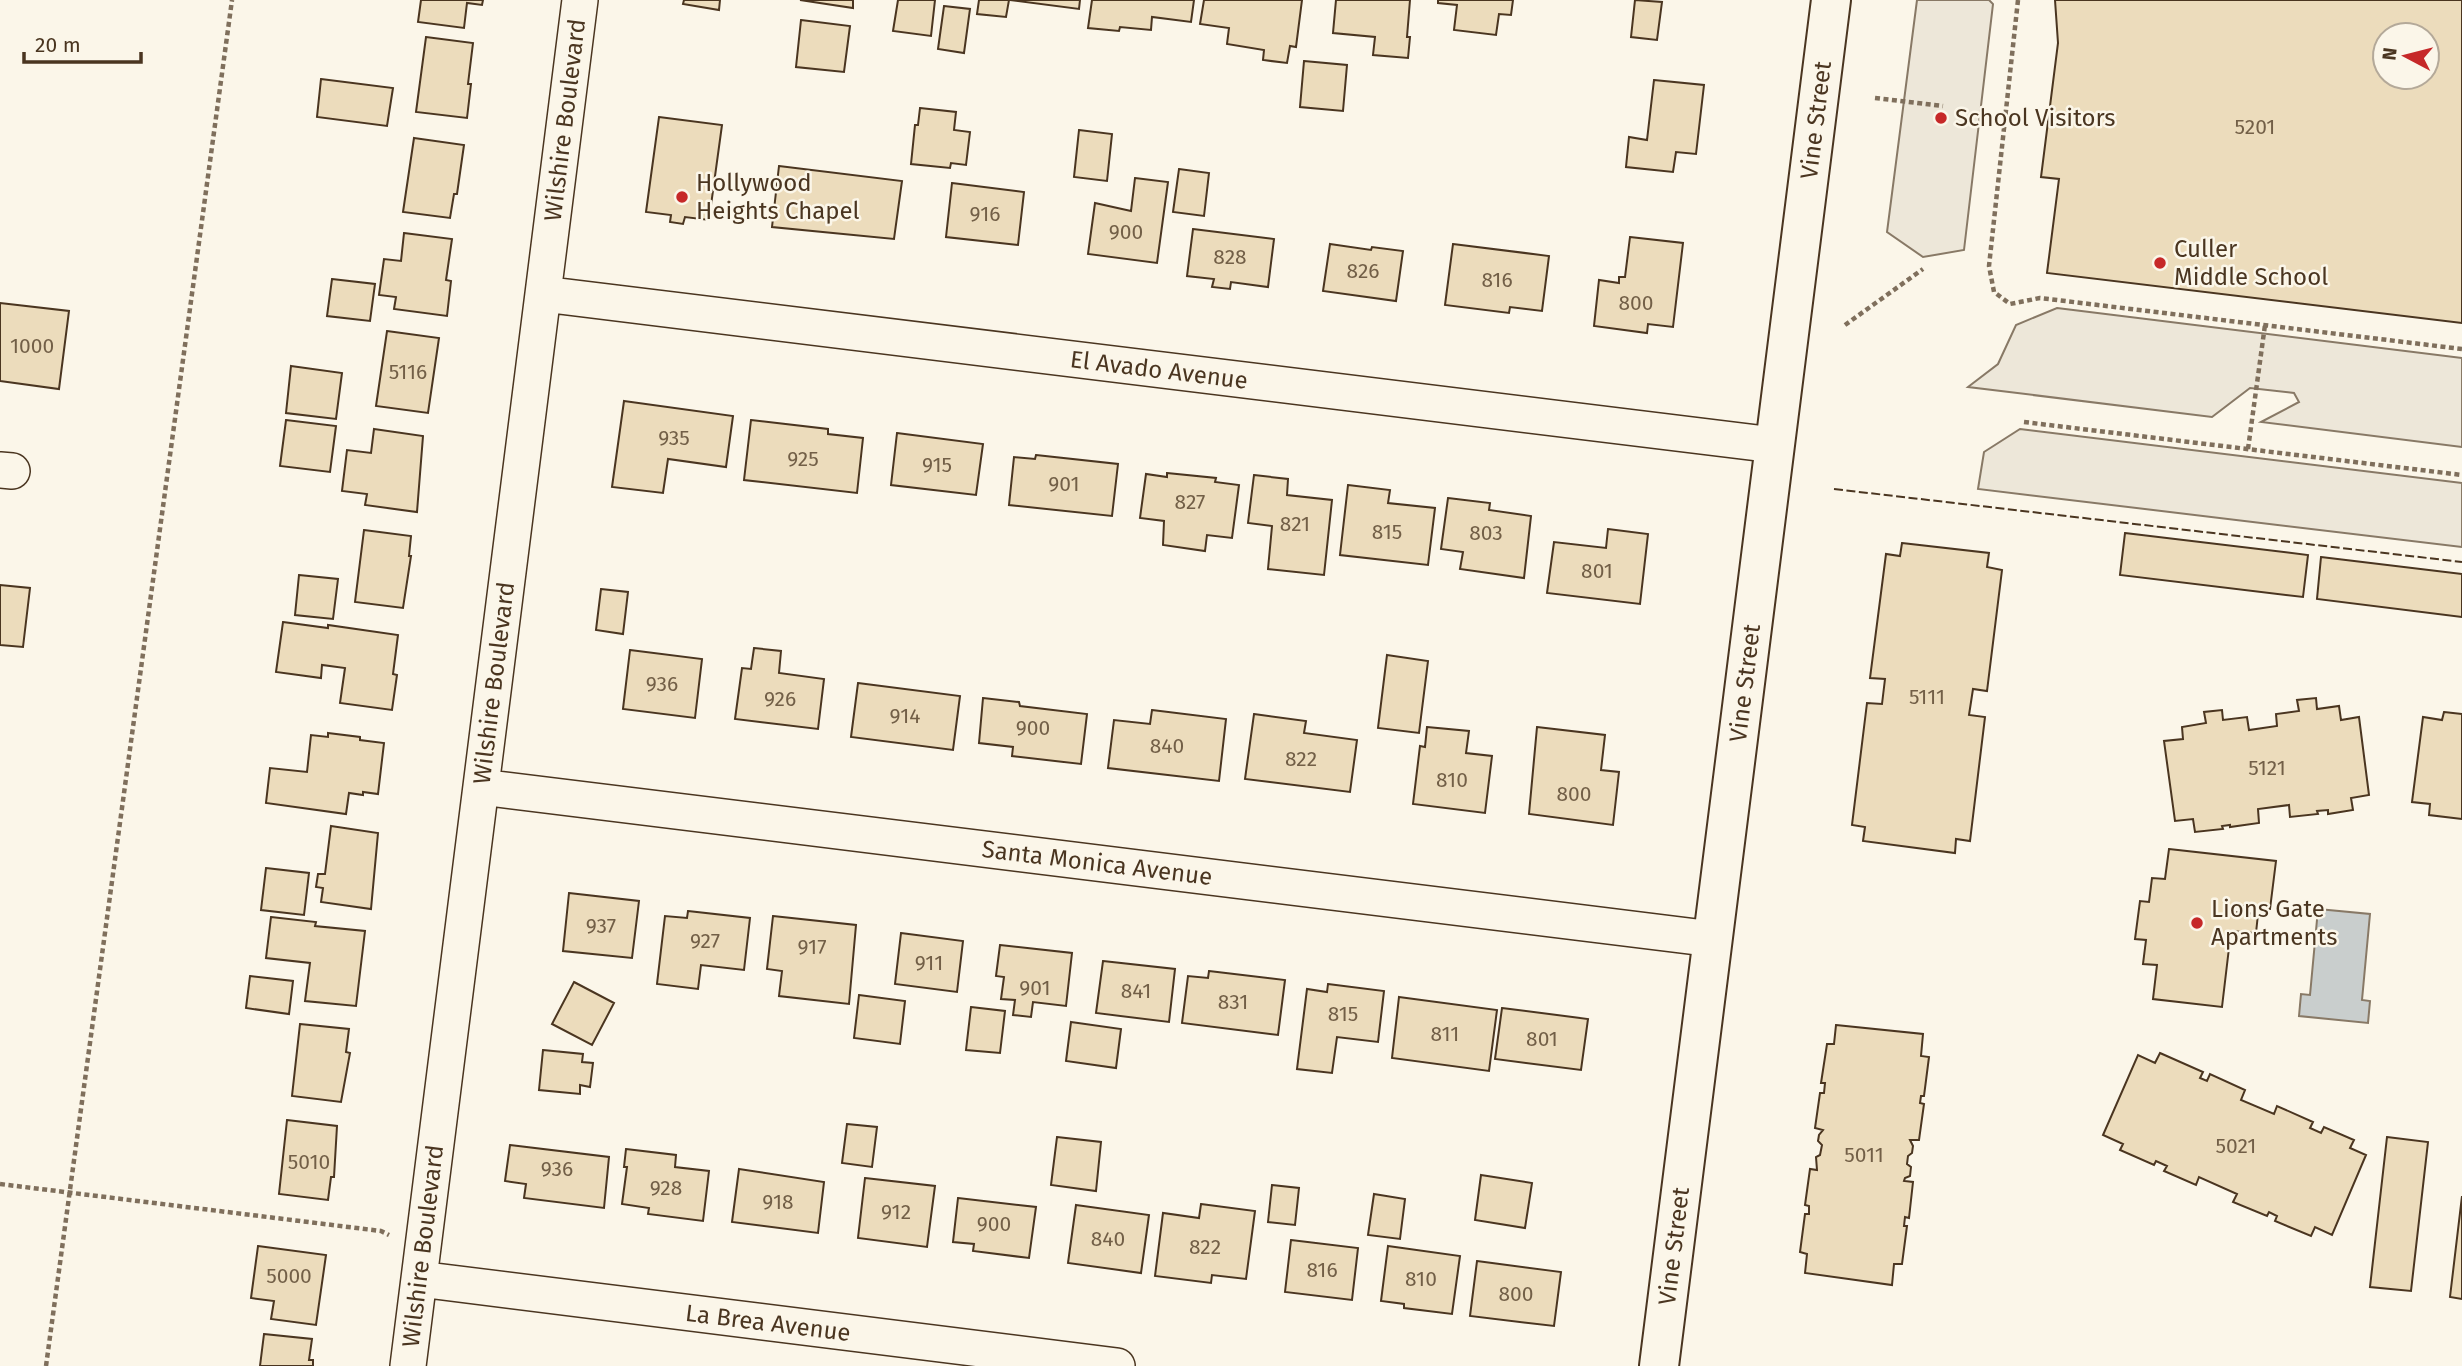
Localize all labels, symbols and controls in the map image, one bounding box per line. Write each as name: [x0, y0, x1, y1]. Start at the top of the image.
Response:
street label: Wilshire Boulevard: [539, 17, 591, 223]
scale bar: [24, 21, 142, 65]
north arrow: [2371, 21, 2441, 91]
text: 20 m: [35, 32, 81, 58]
text: N: [2377, 46, 2402, 62]
street label: Vine Street: [1795, 59, 1837, 181]
place label: School Visitors: [1955, 104, 2116, 132]
marker: School Visitors: [1933, 110, 1949, 126]
house number: 5201: [2235, 114, 2275, 140]
place label: Hollywood Heights Chapel: [696, 169, 860, 225]
marker: Hollywood Heights Chapel: [674, 189, 690, 205]
house number: 916: [970, 201, 1000, 227]
house number: 900: [1109, 219, 1143, 245]
place label: Culler Middle School: [2174, 235, 2328, 291]
house number: 828: [1213, 244, 1247, 270]
marker: Culler Middle School: [2152, 255, 2168, 271]
house number: 826: [1347, 258, 1379, 284]
house number: 816: [1481, 267, 1513, 293]
house number: 800: [1618, 290, 1654, 316]
house number: 1000: [10, 333, 54, 359]
street label: El Avado Avenue: [1069, 345, 1249, 395]
house number: 5116: [389, 359, 427, 385]
house number: 935: [658, 425, 690, 451]
house number: 925: [787, 446, 819, 472]
house number: 915: [922, 452, 952, 478]
house number: 901: [1048, 471, 1080, 497]
house number: 827: [1175, 489, 1205, 515]
house number: 821: [1280, 511, 1310, 537]
house number: 815: [1372, 519, 1402, 545]
house number: 803: [1469, 520, 1503, 546]
house number: 801: [1581, 558, 1613, 584]
street label: Wilshire Boulevard: [468, 580, 520, 786]
street label: Vine Street: [1724, 622, 1766, 744]
house number: 936: [646, 671, 678, 697]
house number: 5111: [1909, 684, 1945, 710]
house number: 926: [764, 686, 796, 712]
house number: 914: [890, 703, 920, 729]
house number: 900: [1016, 715, 1050, 741]
house number: 840: [1150, 733, 1184, 759]
house number: 822: [1285, 746, 1317, 772]
house number: 5121: [2248, 755, 2286, 781]
house number: 810: [1436, 767, 1468, 793]
house number: 800: [1556, 781, 1592, 807]
street label: Santa Monica Avenue: [980, 835, 1214, 891]
place label: Lions Gate Apartments: [2211, 895, 2337, 951]
house number: 937: [586, 913, 616, 939]
marker: Lions Gate Apartments: [2189, 915, 2205, 931]
house number: 927: [690, 928, 720, 954]
house number: 917: [797, 934, 827, 960]
house number: 911: [915, 950, 943, 976]
house number: 901: [1019, 975, 1051, 1001]
house number: 841: [1121, 978, 1151, 1004]
house number: 831: [1218, 989, 1248, 1015]
house number: 815: [1328, 1001, 1358, 1027]
house number: 811: [1431, 1021, 1459, 1047]
house number: 801: [1526, 1026, 1558, 1052]
house number: 5021: [2216, 1133, 2256, 1159]
house number: 5011: [1844, 1142, 1884, 1168]
street label: Wilshire Boulevard: [397, 1143, 449, 1349]
house number: 5010: [288, 1149, 330, 1175]
house number: 936: [541, 1156, 573, 1182]
house number: 928: [650, 1175, 682, 1201]
street label: Vine Street: [1653, 1185, 1695, 1307]
house number: 918: [762, 1189, 794, 1215]
house number: 912: [881, 1199, 911, 1225]
house number: 900: [977, 1211, 1011, 1237]
house number: 840: [1091, 1226, 1125, 1252]
house number: 822: [1189, 1234, 1221, 1260]
house number: 816: [1306, 1257, 1338, 1283]
house number: 5000: [266, 1263, 312, 1289]
house number: 810: [1405, 1266, 1437, 1292]
house number: 800: [1498, 1281, 1534, 1307]
street label: La Brea Avenue: [684, 1299, 852, 1347]

